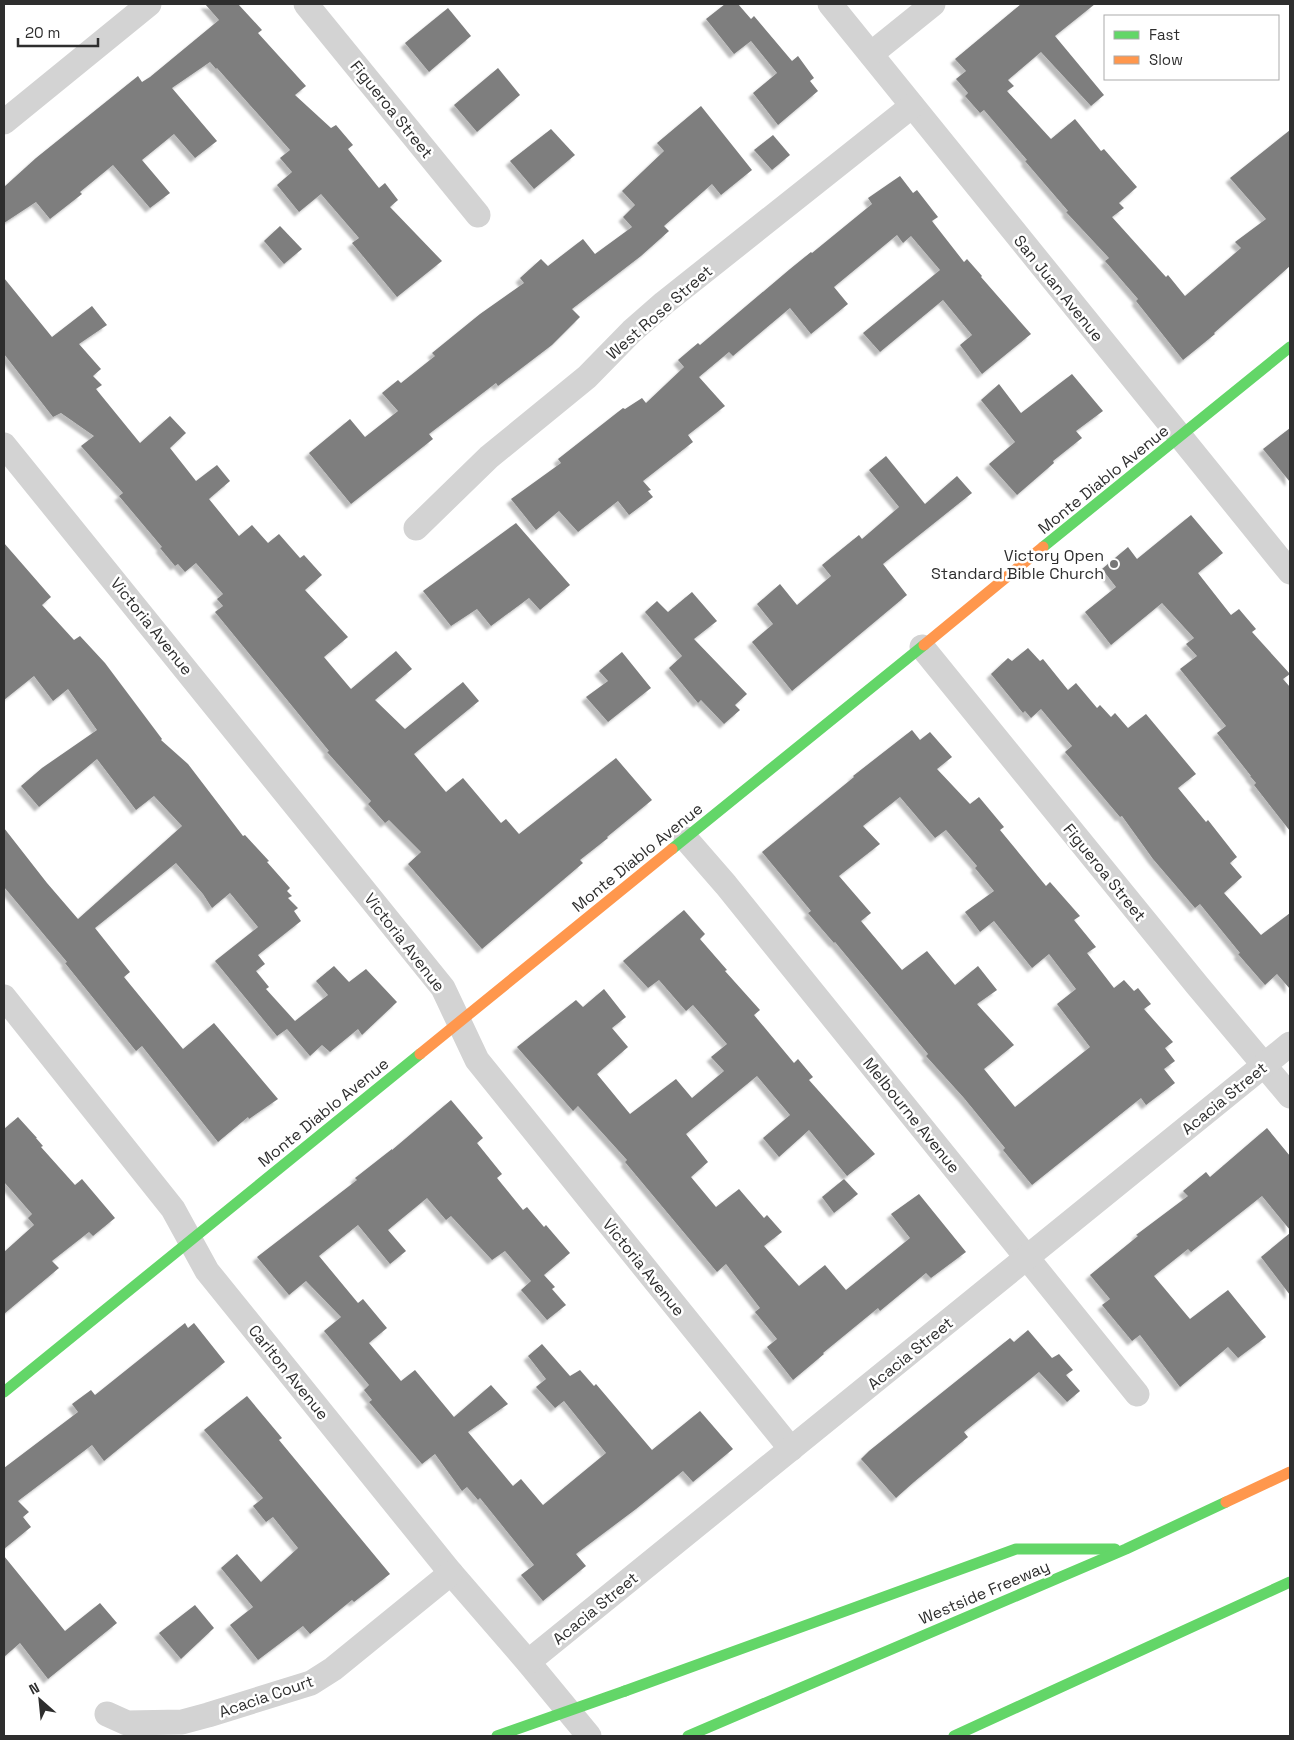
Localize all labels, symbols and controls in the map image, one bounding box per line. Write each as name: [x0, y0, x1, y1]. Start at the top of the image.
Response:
scale bar: [18, 15, 98, 47]
legend: [1104, 15, 1279, 80]
text: 20 m: [25, 23, 60, 42]
text: Fast: [1149, 25, 1180, 44]
text: Slow: [1149, 50, 1183, 69]
street label: Figueroa Street: [346, 56, 438, 163]
street label: San Juan Avenue: [1009, 231, 1108, 346]
street label: West Rose Street: [602, 261, 717, 364]
street label: Monte Diablo Avenue: [1034, 420, 1173, 539]
place label: Victory Open Standard Bible Church: [931, 545, 1104, 584]
marker: Victory Open Standard Bible Church: [1108, 558, 1120, 570]
street label: Victoria Avenue: [106, 573, 197, 679]
street label: Monte Diablo Avenue: [568, 798, 707, 917]
street label: Figueroa Street: [1059, 819, 1151, 926]
street label: Victoria Avenue: [360, 889, 450, 996]
street label: Monte Diablo Avenue: [254, 1053, 393, 1172]
street label: Melbourne Avenue: [858, 1053, 965, 1177]
street label: Acacia Street: [1177, 1057, 1271, 1139]
street label: Victoria Avenue: [598, 1214, 689, 1320]
street label: Acacia Street: [863, 1312, 957, 1394]
street label: Carlton Avenue: [244, 1320, 333, 1424]
street label: Westside Freeway: [916, 1555, 1053, 1629]
street label: Acacia Street: [548, 1567, 642, 1649]
street label: Acacia Court: [216, 1670, 316, 1722]
north arrow: [15, 1675, 65, 1725]
text: N: [26, 1678, 42, 1699]

